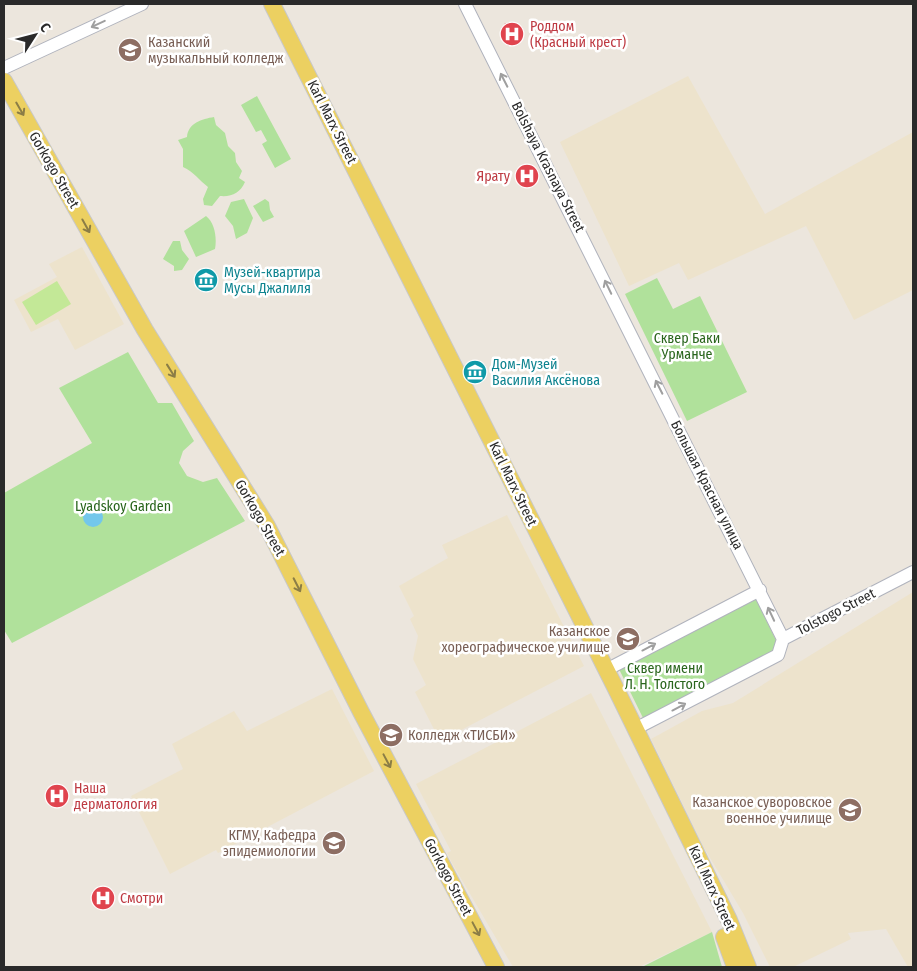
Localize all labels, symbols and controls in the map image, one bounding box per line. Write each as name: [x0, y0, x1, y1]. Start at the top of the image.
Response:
north arrow: [10, 10, 60, 60]
place label: Роддом (Красный крест): [530, 18, 626, 51]
text: С: [36, 20, 55, 36]
one-way arrow: [91, 20, 106, 30]
hospital icon: Роддом (Красный крест): [499, 21, 525, 47]
place label: Казанский музыкальный колледж: [148, 34, 283, 67]
school or university icon: Казанский музыкальный колледж: [117, 37, 143, 63]
one-way arrow: [499, 73, 508, 88]
street label: Karl Marx Street: [304, 77, 361, 167]
street label: Bolshaya Krasnaya Street: [508, 99, 588, 235]
one-way arrow: [16, 101, 25, 116]
street label: Gorkogo Street: [25, 129, 83, 212]
hospital icon: Ярату: [514, 163, 540, 189]
place label: Ярату: [476, 168, 511, 185]
one-way arrow: [81, 218, 91, 233]
place label: Музей-квартира Мусы Джалиля: [224, 264, 321, 297]
museum icon: Музей-квартира Мусы Джалиля: [193, 267, 219, 293]
one-way arrow: [603, 280, 613, 295]
park label: Сквер Баки Урманче: [654, 330, 720, 363]
place label: Дом-Музей Василия Аксёнова: [491, 356, 600, 389]
museum icon: Дом-Музей Василия Аксёнова: [462, 359, 488, 385]
one-way arrow: [166, 364, 176, 378]
one-way arrow: [653, 380, 663, 395]
street label: Большая Красная улица: [667, 418, 747, 553]
street label: Karl Marx Street: [485, 439, 541, 529]
street label: Gorkogo Street: [231, 477, 289, 560]
park label: Lyadskoy Garden: [75, 498, 171, 515]
one-way arrow: [293, 577, 302, 592]
street label: Tolstogo Street: [794, 585, 879, 639]
one-way arrow: [766, 607, 776, 622]
place label: Казанское хореографическое училище: [441, 623, 610, 656]
school or university icon: Казанское хореографическое училище: [615, 626, 641, 652]
one-way arrow: [642, 642, 657, 652]
park label: Сквер имени Л. Н. Толстого: [625, 660, 705, 693]
one-way arrow: [671, 702, 686, 712]
school or university icon: Колледж «ТИСБИ»: [378, 722, 404, 748]
place label: Колледж «ТИСБИ»: [408, 727, 516, 744]
one-way arrow: [382, 754, 392, 769]
place label: Наша дерматология: [74, 780, 157, 813]
hospital icon: Наша дерматология: [44, 783, 70, 809]
place label: Казанское суворовское военное училище: [692, 794, 832, 827]
school or university icon: Казанское суворовское военное училище: [837, 797, 863, 823]
place label: КГМУ, Кафедра эпидемиологии: [223, 827, 316, 860]
school or university icon: КГМУ, Кафедра эпидемиологии: [321, 830, 347, 856]
street label: Gorkogo Street: [420, 835, 476, 919]
street label: Karl Marx Street: [685, 843, 739, 933]
hospital icon: Смотри: [90, 885, 116, 911]
place label: Смотри: [120, 890, 163, 907]
one-way arrow: [472, 921, 481, 936]

